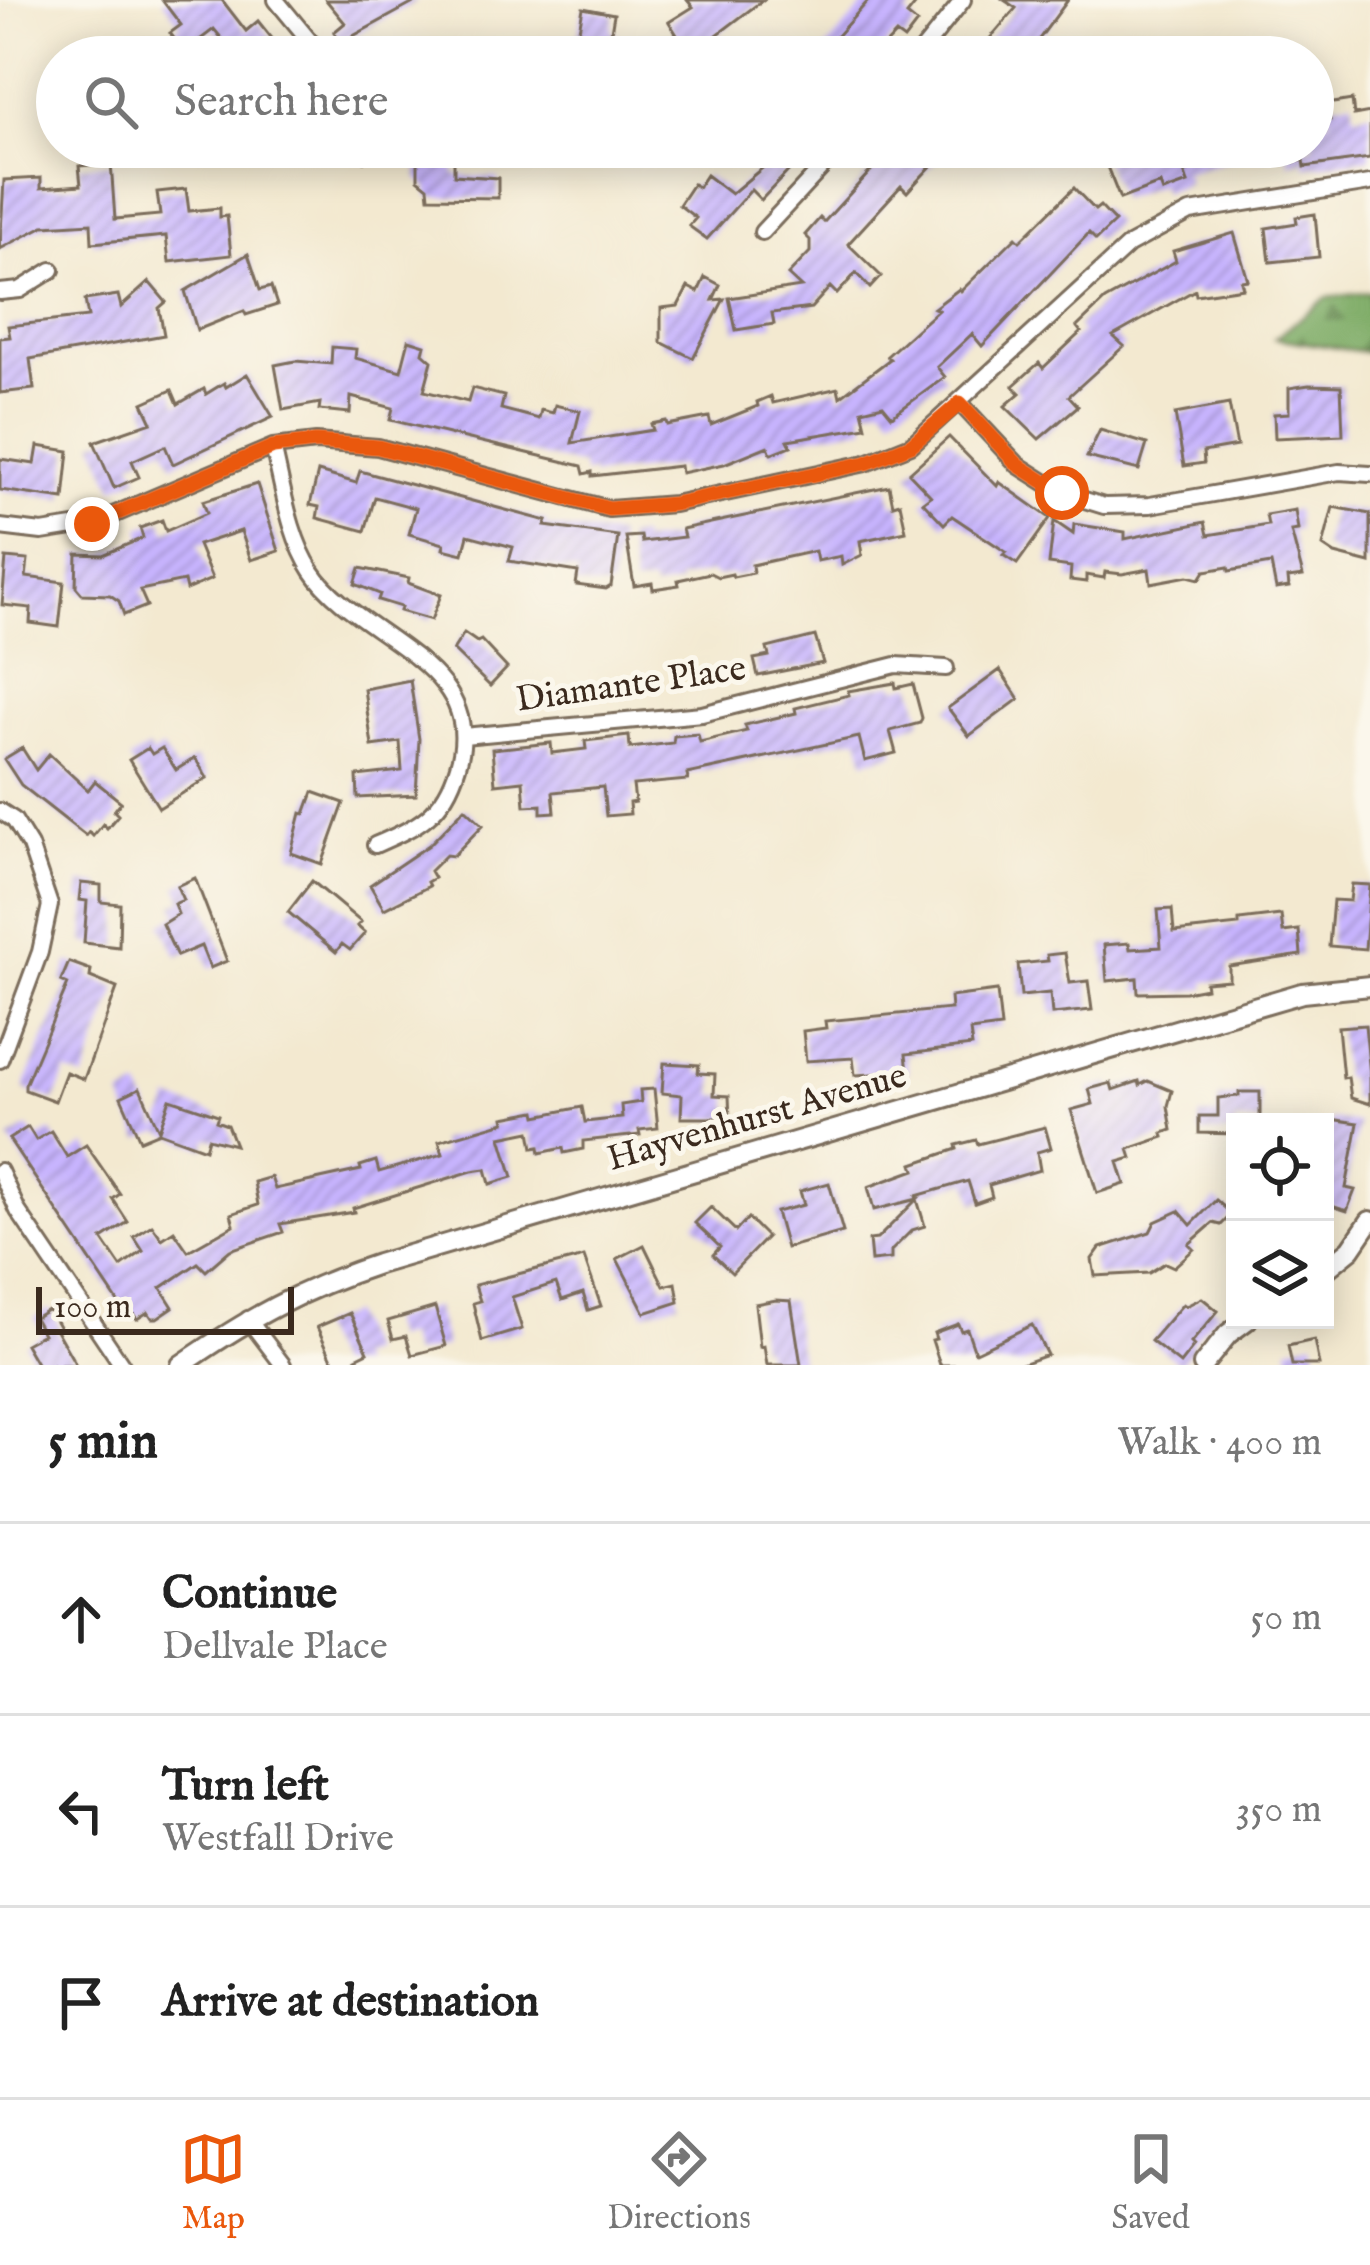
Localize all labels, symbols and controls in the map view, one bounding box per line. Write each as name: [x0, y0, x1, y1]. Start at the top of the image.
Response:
search box: [36, 36, 1334, 168]
icon: search: [78, 69, 144, 135]
text: Search here: [174, 74, 388, 131]
route start: [1035, 466, 1089, 520]
route end: [65, 497, 119, 551]
street label: Diamante Place: [513, 646, 749, 724]
street label: Hayvenhurst Avenue: [602, 1053, 912, 1183]
map controls: [1226, 1113, 1334, 1329]
button: locate: [1226, 1113, 1334, 1221]
button: layers: [1226, 1221, 1334, 1329]
scale bar: [36, 1281, 294, 1334]
text: 100 m: [54, 1287, 131, 1329]
text: 5 min: [48, 1411, 158, 1476]
text: Walk · 400 m: [1117, 1419, 1322, 1468]
text: Continue: [162, 1566, 337, 1623]
icon: ahead: [48, 1586, 114, 1652]
text: 50 m: [1250, 1594, 1322, 1643]
text: Dellvale Place: [162, 1623, 388, 1672]
text: Turn left: [162, 1758, 329, 1815]
icon: left: [48, 1778, 114, 1844]
text: 350 m: [1236, 1786, 1322, 1835]
text: Westfall Drive: [162, 1815, 394, 1864]
icon: arrive: [48, 1970, 114, 2036]
text: Arrive at destination: [162, 1974, 539, 2031]
tab: Map: [180, 2126, 246, 2240]
tab: Directions: [607, 2126, 751, 2240]
tab: Saved: [1112, 2126, 1190, 2240]

